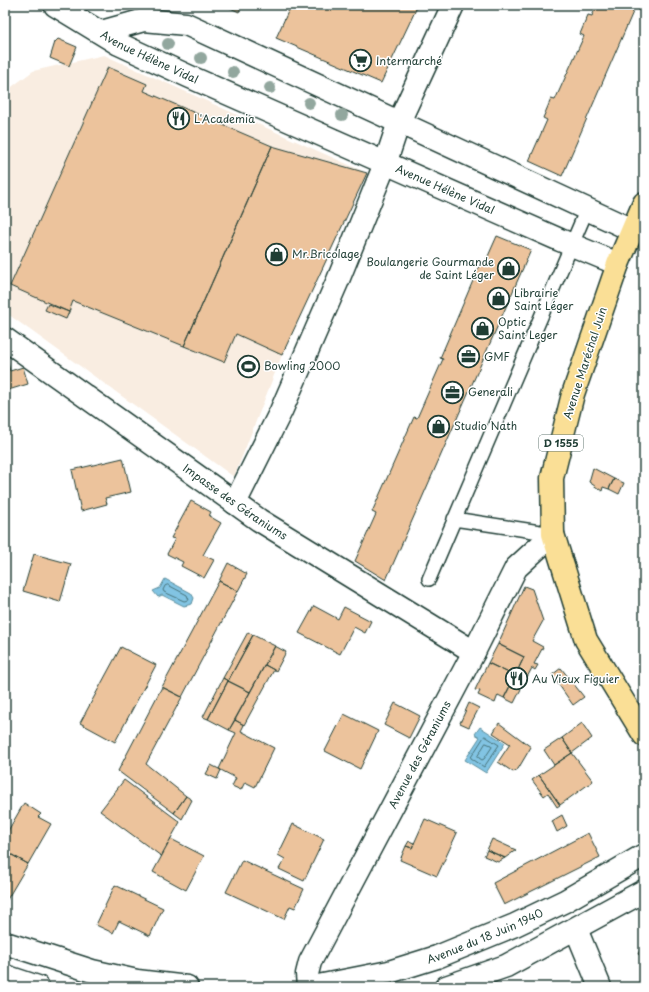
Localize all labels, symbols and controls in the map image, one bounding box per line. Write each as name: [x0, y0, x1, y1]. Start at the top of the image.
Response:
street label: Avenue Hélène Vidal: [97, 26, 201, 88]
supermarket icon: Intermarché: [347, 48, 373, 74]
place label: Intermarché: [376, 52, 442, 69]
restaurant icon: L'Academia: [165, 106, 191, 132]
place label: L'Academia: [194, 110, 255, 127]
street label: Avenue Hélène Vidal: [393, 160, 498, 218]
shop icon: Mr.Bricolage: [264, 241, 290, 267]
place label: Mr.Bricolage: [292, 245, 360, 262]
place label: Boulangerie Gourmande de Saint Léger: [366, 253, 495, 283]
shop icon: Boulangerie Gourmande de Saint Léger: [496, 255, 522, 281]
place label: Librairie Saint Léger: [514, 284, 574, 314]
shop icon: Librairie Saint Léger: [485, 286, 511, 312]
street label: Avenue Maréchal Juin: [558, 304, 611, 421]
place label: Optic Saint Leger: [498, 313, 558, 343]
shop icon: Optic Saint Leger: [470, 315, 496, 341]
office icon: GMF: [456, 344, 482, 370]
place label: GMF: [484, 348, 510, 365]
sports icon: Bowling 2000: [235, 353, 261, 379]
place label: Bowling 2000: [264, 357, 340, 374]
office icon: Generali: [440, 379, 466, 405]
place label: Generali: [468, 383, 513, 400]
shop icon: Studio Nath: [426, 413, 452, 439]
place label: Studio Nath: [454, 417, 517, 434]
road number: D 1555: [539, 435, 583, 451]
street label: Impasse des Géraniums: [180, 459, 291, 544]
restaurant icon: Au Vieux Figuier: [503, 666, 529, 692]
place label: Au Vieux Figuier: [532, 670, 620, 687]
street label: Avenue des Géraniums: [384, 697, 455, 811]
street label: Avenue du 18 Juin 1940: [425, 904, 546, 968]

